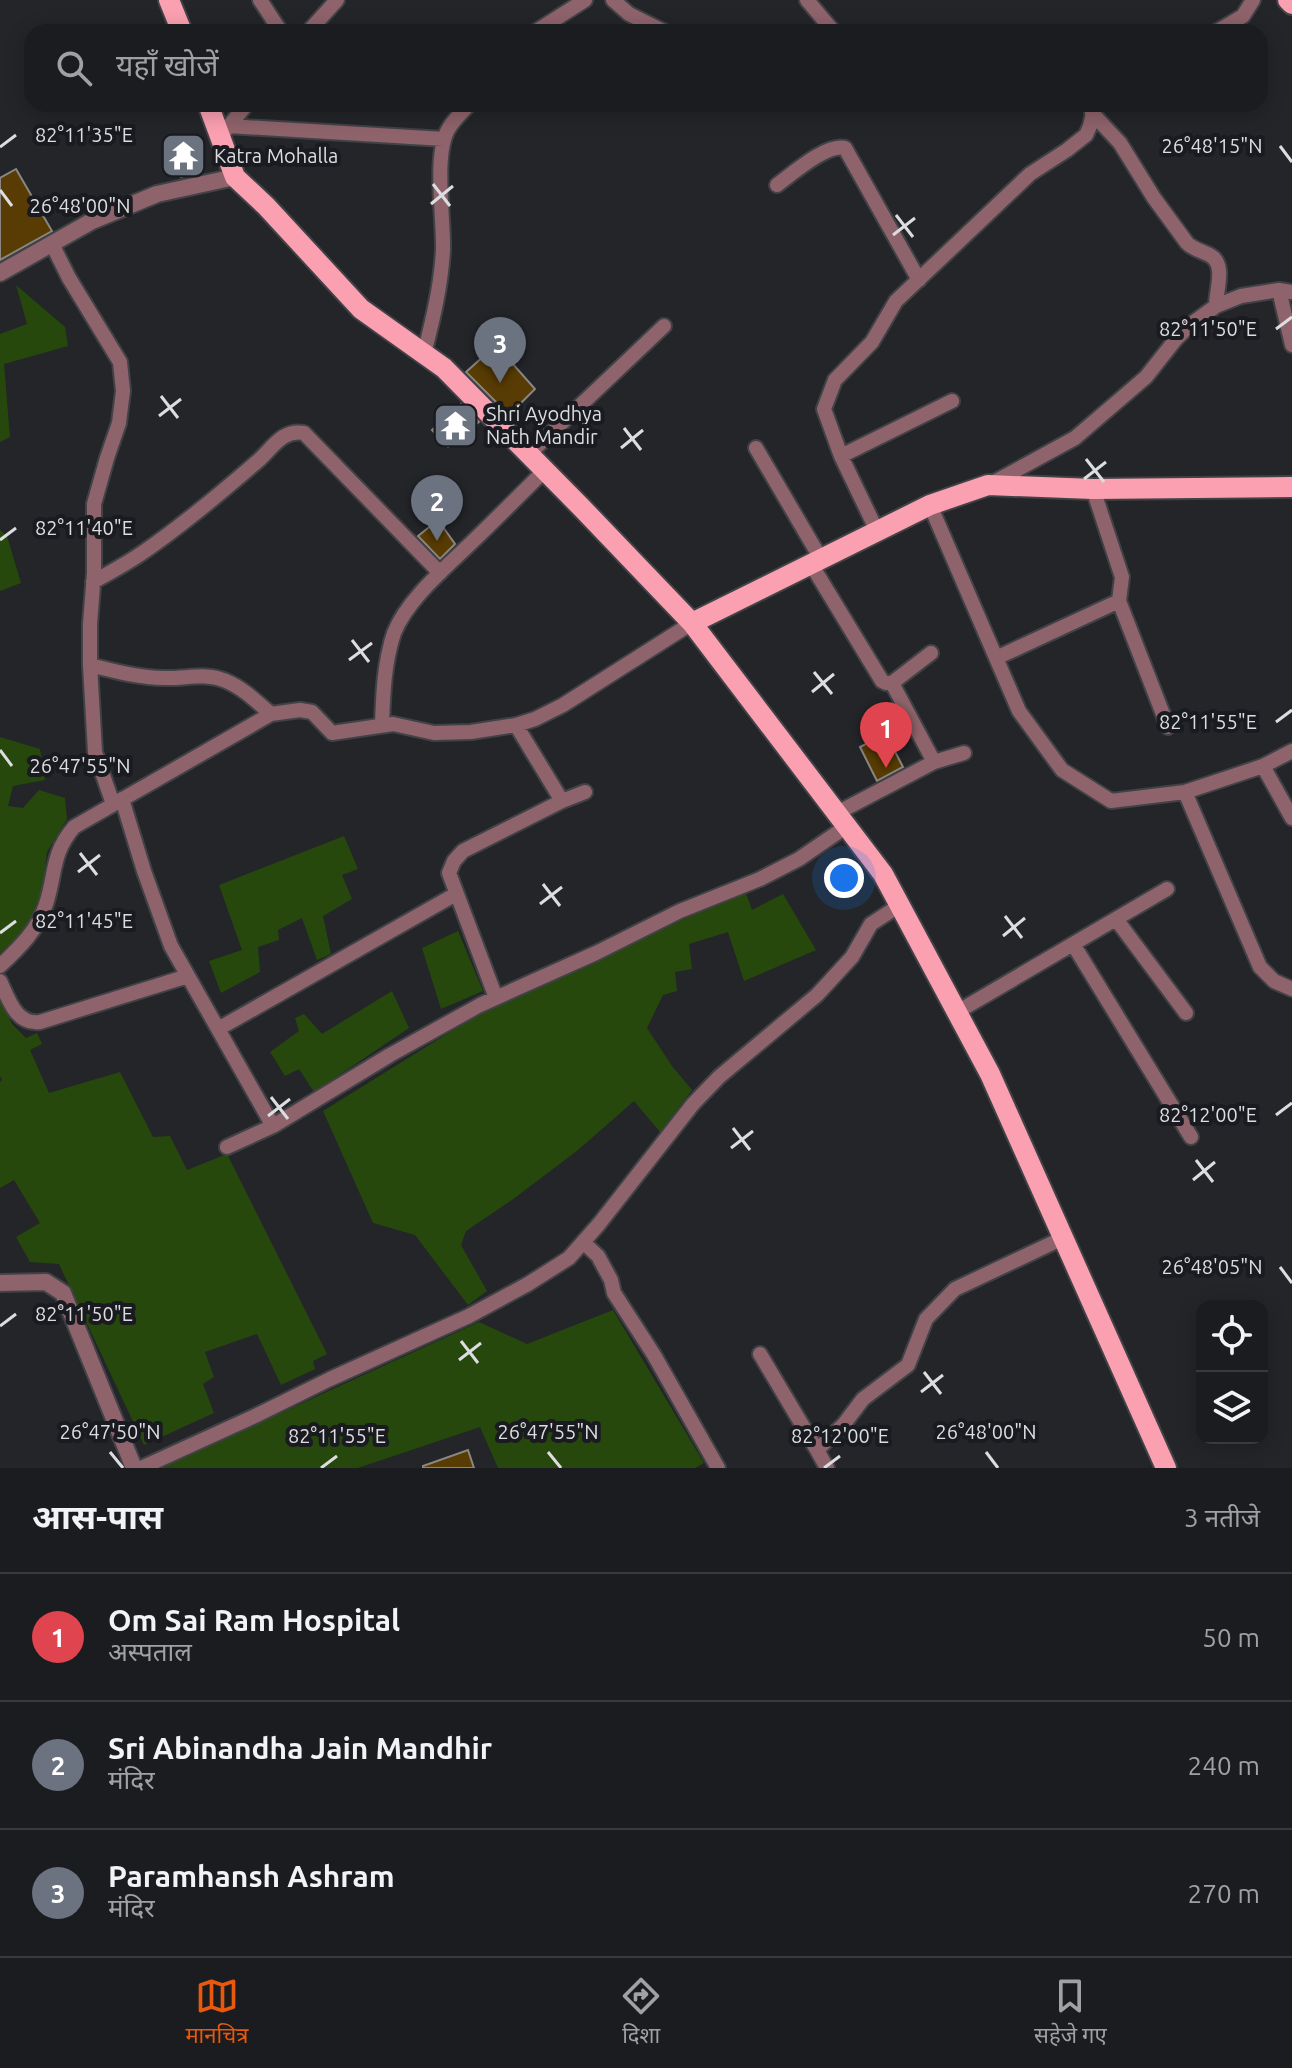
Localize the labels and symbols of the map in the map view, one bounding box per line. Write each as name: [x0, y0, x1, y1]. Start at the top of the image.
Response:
text: 82°11'35"E: [35, 123, 133, 146]
temple icon: Katra Mohalla: [159, 132, 207, 180]
text: 26°48'15"N: [1161, 134, 1263, 157]
place label: Katra Mohalla: [214, 144, 338, 167]
text: 26°48'00"N: [29, 194, 131, 217]
pin: 3: [474, 317, 526, 383]
text: 82°11'50"E: [1159, 317, 1257, 340]
temple icon: Shri Ayodhya Nath Mandir: [431, 402, 479, 450]
place label: Shri Ayodhya Nath Mandir: [486, 402, 602, 448]
pin: 2: [411, 475, 463, 541]
text: 82°11'40"E: [35, 516, 133, 539]
pin: 1: [860, 702, 912, 768]
text: 82°11'55"E: [1159, 710, 1257, 733]
text: 26°47'55"N: [29, 754, 131, 777]
your location: [824, 858, 864, 898]
text: 82°11'45"E: [35, 909, 133, 932]
text: 82°12'00"E: [1159, 1103, 1257, 1126]
text: 26°48'05"N: [1161, 1255, 1263, 1278]
text: 82°11'50"E: [35, 1302, 133, 1325]
text: 26°47'50"N: [59, 1420, 161, 1443]
text: 26°47'55"N: [497, 1420, 599, 1443]
text: 26°48'00"N: [935, 1420, 1037, 1443]
text: 82°11'55"E: [288, 1424, 386, 1447]
text: 82°12'00"E: [791, 1424, 889, 1447]

